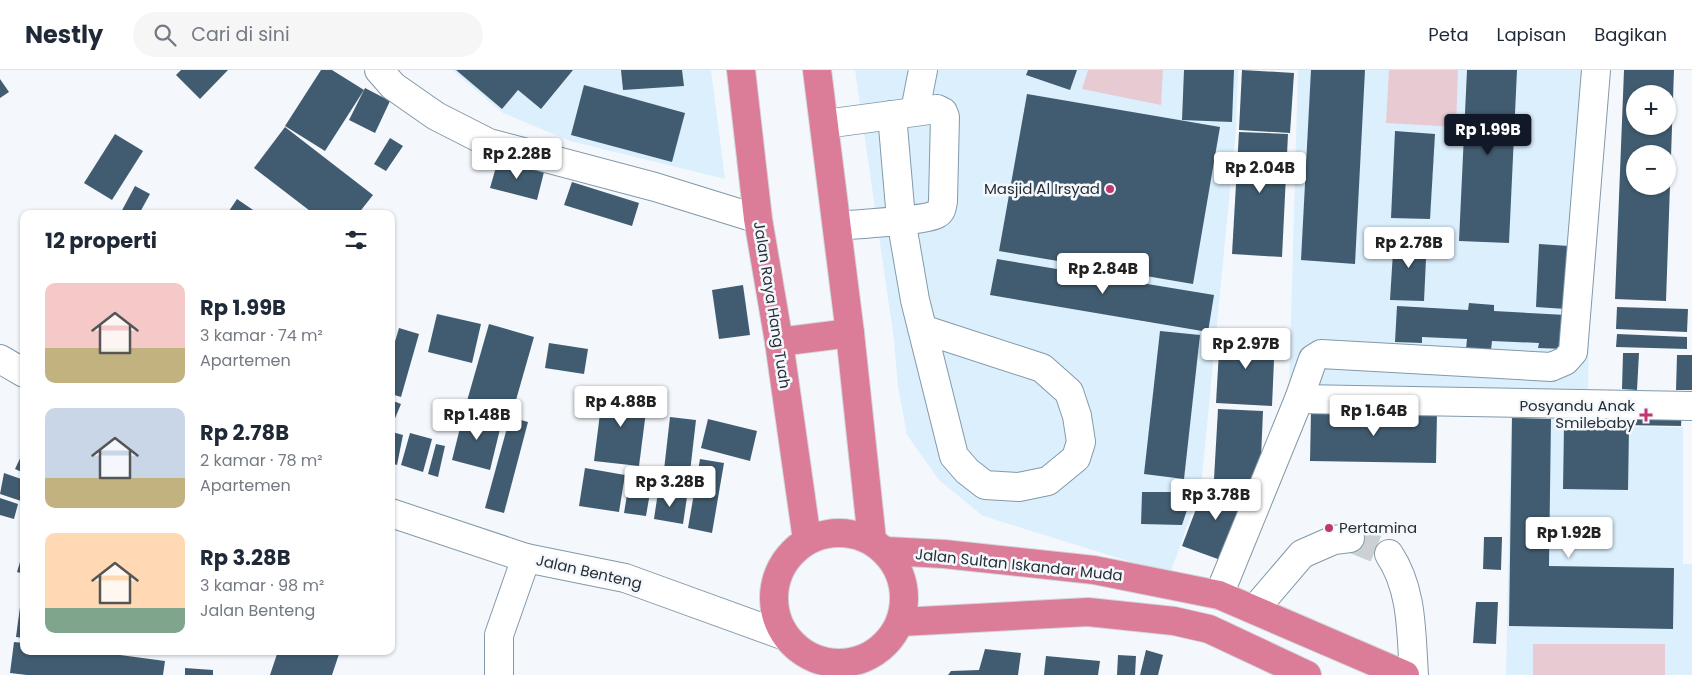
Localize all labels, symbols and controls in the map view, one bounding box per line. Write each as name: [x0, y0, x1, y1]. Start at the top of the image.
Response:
search box: [133, 12, 483, 57]
text: Nestly: [25, 18, 103, 51]
icon: search: [151, 21, 179, 49]
text: Cari di sini: [191, 21, 290, 48]
text: Peta: [1428, 22, 1469, 47]
text: Lapisan: [1497, 22, 1566, 47]
text: Bagikan: [1594, 22, 1667, 47]
map controls: [1626, 85, 1676, 195]
button: +: [1626, 85, 1676, 135]
pin: Rp 1.99B: [1436, 114, 1540, 156]
text: Rp 1.99B: [1455, 118, 1521, 141]
pin: Rp 2.28B: [465, 138, 569, 180]
text: Rp 2.28B: [483, 142, 551, 165]
button: −: [1626, 145, 1676, 195]
pin: Rp 2.04B: [1208, 152, 1312, 194]
text: Rp 2.04B: [1225, 156, 1295, 179]
place label: Masjid Al Irsyad: [984, 178, 1100, 199]
marker: Masjid Al Irsyad: [1104, 183, 1116, 195]
street label: Jalan Raya Hang Tuah: [749, 220, 796, 390]
text: 12 properti: [45, 226, 157, 255]
icon: filters: [342, 226, 370, 254]
pin: Rp 2.78B: [1357, 226, 1461, 269]
text: Rp 2.78B: [1375, 231, 1443, 254]
pin: Rp 2.84B: [1051, 252, 1155, 295]
text: Rp 2.84B: [1068, 257, 1138, 280]
text: Rp 1.99B: [200, 293, 286, 322]
icon: home: [85, 303, 145, 363]
text: 3 kamar · 74 m²: [200, 324, 323, 347]
pin: Rp 2.97B: [1194, 328, 1298, 370]
text: Rp 2.97B: [1212, 332, 1280, 355]
text: Apartemen: [200, 349, 291, 372]
pin: Rp 4.88B: [569, 386, 673, 428]
text: Rp 4.88B: [585, 390, 657, 413]
pin: Rp 1.64B: [1322, 394, 1426, 437]
place label: Posyandu Anak Smilebaby: [1519, 395, 1636, 433]
pin: Rp 1.48B: [425, 398, 529, 441]
text: Rp 1.64B: [1341, 399, 1407, 422]
text: Rp 1.48B: [444, 403, 510, 426]
marker: Posyandu Anak Smilebaby: [1639, 408, 1653, 422]
text: Rp 2.78B: [200, 418, 289, 447]
icon: home: [85, 428, 145, 488]
text: 2 kamar · 78 m²: [200, 449, 323, 472]
pin: Rp 3.28B: [618, 466, 722, 508]
text: Rp 3.28B: [636, 470, 704, 493]
text: Apartemen: [200, 474, 291, 497]
pin: Rp 3.78B: [1164, 478, 1268, 521]
text: Rp 3.78B: [1182, 483, 1250, 506]
pin: Rp 1.92B: [1517, 516, 1621, 559]
place label: Pertamina: [1339, 517, 1417, 538]
text: Rp 1.92B: [1537, 521, 1601, 544]
marker: Pertamina: [1323, 522, 1335, 534]
text: Rp 3.28B: [200, 543, 290, 572]
street label: Jalan Sultan Iskandar Muda: [914, 543, 1124, 586]
street label: Jalan Benteng: [534, 549, 644, 594]
icon: home: [85, 553, 145, 613]
text: 3 kamar · 98 m²: [200, 574, 324, 597]
text: Jalan Benteng: [200, 599, 315, 622]

